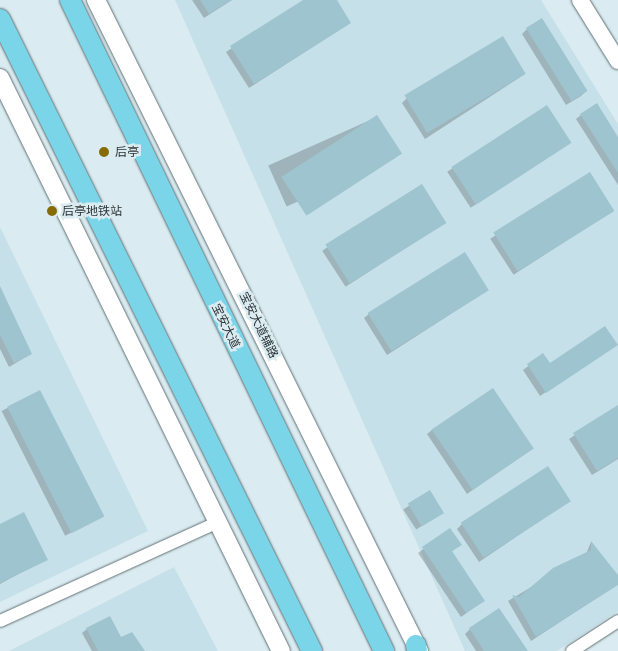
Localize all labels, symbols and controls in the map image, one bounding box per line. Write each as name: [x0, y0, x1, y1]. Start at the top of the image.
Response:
marker: 后亭: [97, 145, 111, 159]
place label: 后亭: [115, 145, 139, 159]
place label: 后亭地铁站: [62, 204, 122, 218]
marker: 后亭地铁站: [46, 205, 58, 217]
street label: 宝安大道辅路: [237, 289, 281, 361]
street label: 宝安大道: [209, 301, 243, 351]

